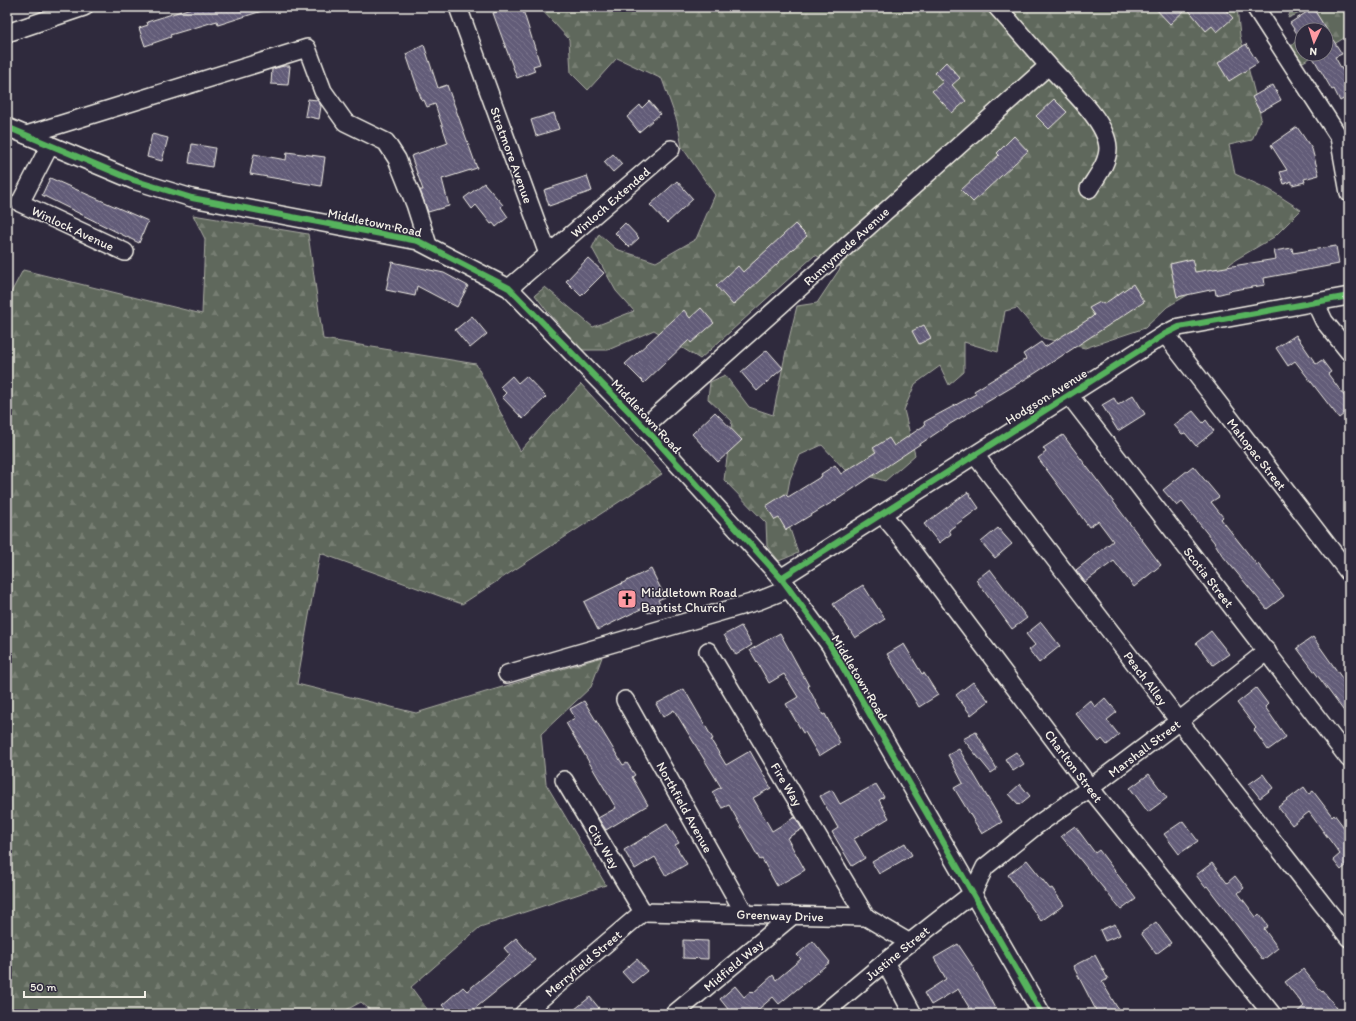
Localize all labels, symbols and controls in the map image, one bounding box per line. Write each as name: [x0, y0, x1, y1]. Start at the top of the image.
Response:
north arrow: [1294, 22, 1334, 62]
text: N: [1309, 45, 1318, 58]
street label: Stratmore Avenue: [487, 105, 536, 205]
street label: Winloch Extended: [568, 164, 653, 241]
street label: Winlock Avenue: [29, 203, 116, 254]
street label: Runnymede Avenue: [800, 204, 892, 289]
street label: Middletown Road: [326, 205, 423, 240]
street label: Hodgson Avenue: [1003, 365, 1090, 428]
street label: Middletown Road: [608, 376, 685, 457]
street label: Mahopac Street: [1224, 415, 1289, 493]
street label: Scotia Street: [1180, 544, 1237, 611]
place label: Middletown Road Baptist Church: [641, 585, 737, 615]
church icon: Middletown Road Baptist Church: [616, 588, 638, 610]
street label: Middletown Road: [828, 632, 891, 722]
street label: Peach Alley: [1121, 649, 1171, 708]
street label: Marshall Street: [1105, 716, 1183, 780]
street label: Charlton Street: [1042, 727, 1106, 806]
street label: Northfield Avenue: [653, 759, 716, 855]
street label: Fire Way: [768, 760, 805, 809]
street label: City Way: [584, 821, 623, 871]
street label: Greenway Drive: [736, 906, 824, 925]
street label: Justine Street: [862, 923, 933, 984]
street label: Merryfield Street: [542, 927, 625, 1000]
street label: Midfield Way: [701, 936, 766, 995]
scale bar: [24, 973, 145, 999]
text: 50 m: [30, 980, 56, 994]

